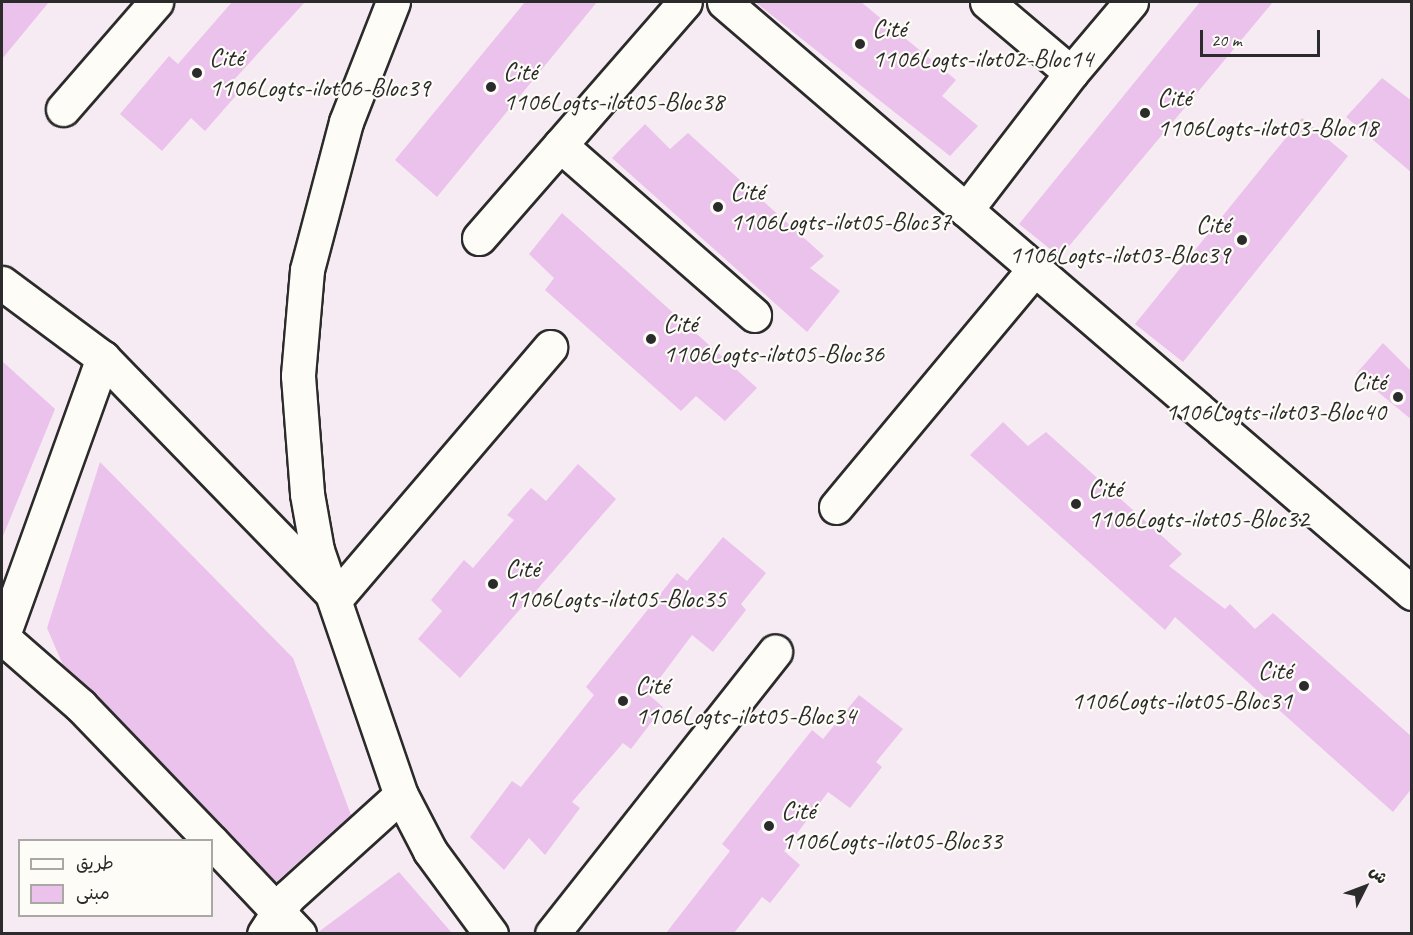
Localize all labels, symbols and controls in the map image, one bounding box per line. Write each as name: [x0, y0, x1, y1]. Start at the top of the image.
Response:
place label: Cité 1106Logts-ilot02-Bloc14: [872, 13, 1093, 74]
scale bar: [1203, 18, 1323, 56]
text: 20 m: [1211, 29, 1242, 51]
marker: Cité 1106Logts-ilot02-Bloc14: [853, 37, 867, 51]
place label: Cité 1106Logts-ilot06-Bloc39: [209, 42, 430, 104]
place label: Cité 1106Logts-ilot05-Bloc38: [503, 56, 724, 118]
marker: Cité 1106Logts-ilot06-Bloc39: [190, 66, 204, 80]
marker: Cité 1106Logts-ilot05-Bloc38: [484, 80, 498, 94]
place label: Cité 1106Logts-ilot03-Bloc18: [1157, 82, 1378, 144]
marker: Cité 1106Logts-ilot03-Bloc18: [1138, 106, 1152, 120]
place label: Cité 1106Logts-ilot05-Bloc37: [730, 176, 951, 237]
marker: Cité 1106Logts-ilot05-Bloc37: [711, 200, 725, 214]
place label: Cité 1106Logts-ilot03-Bloc39: [1009, 209, 1230, 270]
marker: Cité 1106Logts-ilot03-Bloc39: [1235, 233, 1249, 247]
place label: Cité 1106Logts-ilot05-Bloc36: [663, 308, 884, 370]
marker: Cité 1106Logts-ilot05-Bloc36: [644, 332, 658, 346]
place label: Cité 1106Logts-ilot03-Bloc40: [1165, 366, 1386, 428]
marker: Cité 1106Logts-ilot03-Bloc40: [1391, 390, 1405, 404]
place label: Cité 1106Logts-ilot05-Bloc32: [1088, 473, 1309, 534]
marker: Cité 1106Logts-ilot05-Bloc32: [1069, 497, 1083, 511]
place label: Cité 1106Logts-ilot05-Bloc35: [505, 553, 726, 614]
marker: Cité 1106Logts-ilot05-Bloc35: [486, 577, 500, 591]
place label: Cité 1106Logts-ilot05-Bloc31: [1071, 655, 1292, 716]
place label: Cité 1106Logts-ilot05-Bloc34: [635, 670, 856, 732]
marker: Cité 1106Logts-ilot05-Bloc31: [1297, 679, 1311, 693]
marker: Cité 1106Logts-ilot05-Bloc34: [616, 694, 630, 708]
place label: Cité 1106Logts-ilot05-Bloc33: [781, 795, 1002, 856]
marker: Cité 1106Logts-ilot05-Bloc33: [762, 819, 776, 833]
legend: [18, 839, 213, 917]
text: طريق: [76, 852, 114, 874]
north arrow: [1335, 857, 1395, 917]
text: ش: [1365, 862, 1392, 888]
text: مبنى: [76, 882, 110, 904]

